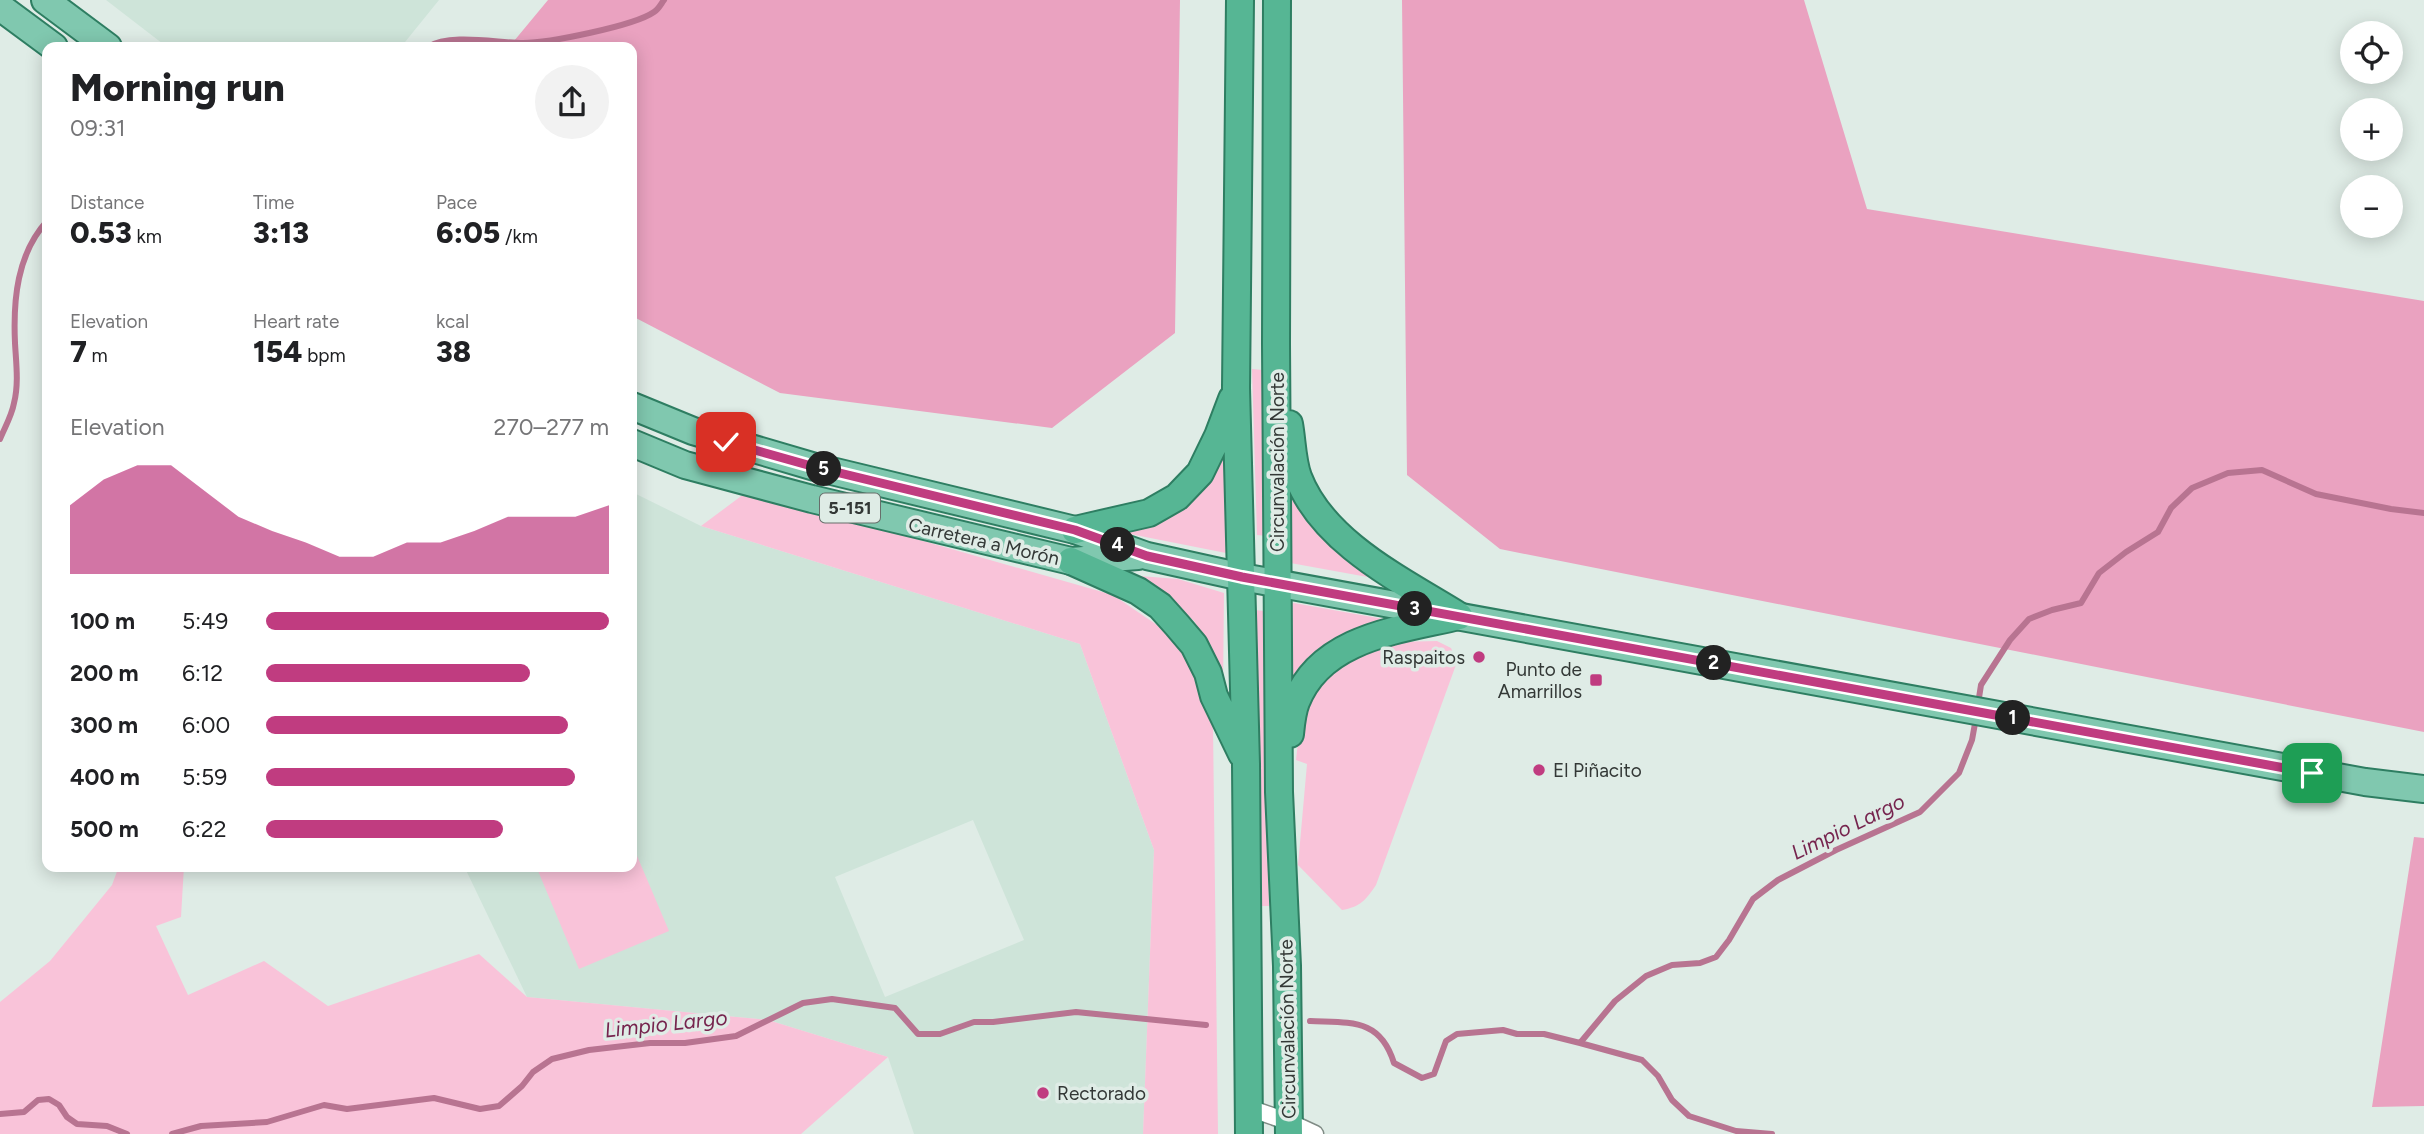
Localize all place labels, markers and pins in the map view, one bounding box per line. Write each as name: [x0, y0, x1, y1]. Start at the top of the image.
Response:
pin: [696, 412, 756, 472]
pin: 5: [806, 452, 842, 486]
pin: 4: [1100, 528, 1136, 562]
pin: 3: [1398, 592, 1432, 626]
place label: Raspaitos: [1382, 646, 1465, 669]
pin: 2: [1696, 646, 1732, 680]
marker: Raspaitos: [1471, 649, 1487, 665]
place label: Punto de Amarrillos: [1498, 658, 1582, 703]
marker: Punto de Amarrillos: [1588, 672, 1604, 688]
pin: 1: [1996, 700, 2030, 736]
pin: [2282, 743, 2342, 803]
place label: El Piñacito: [1553, 759, 1642, 782]
marker: El Piñacito: [1531, 762, 1547, 778]
place label: Rectorado: [1057, 1082, 1146, 1105]
marker: Rectorado: [1035, 1085, 1051, 1101]

